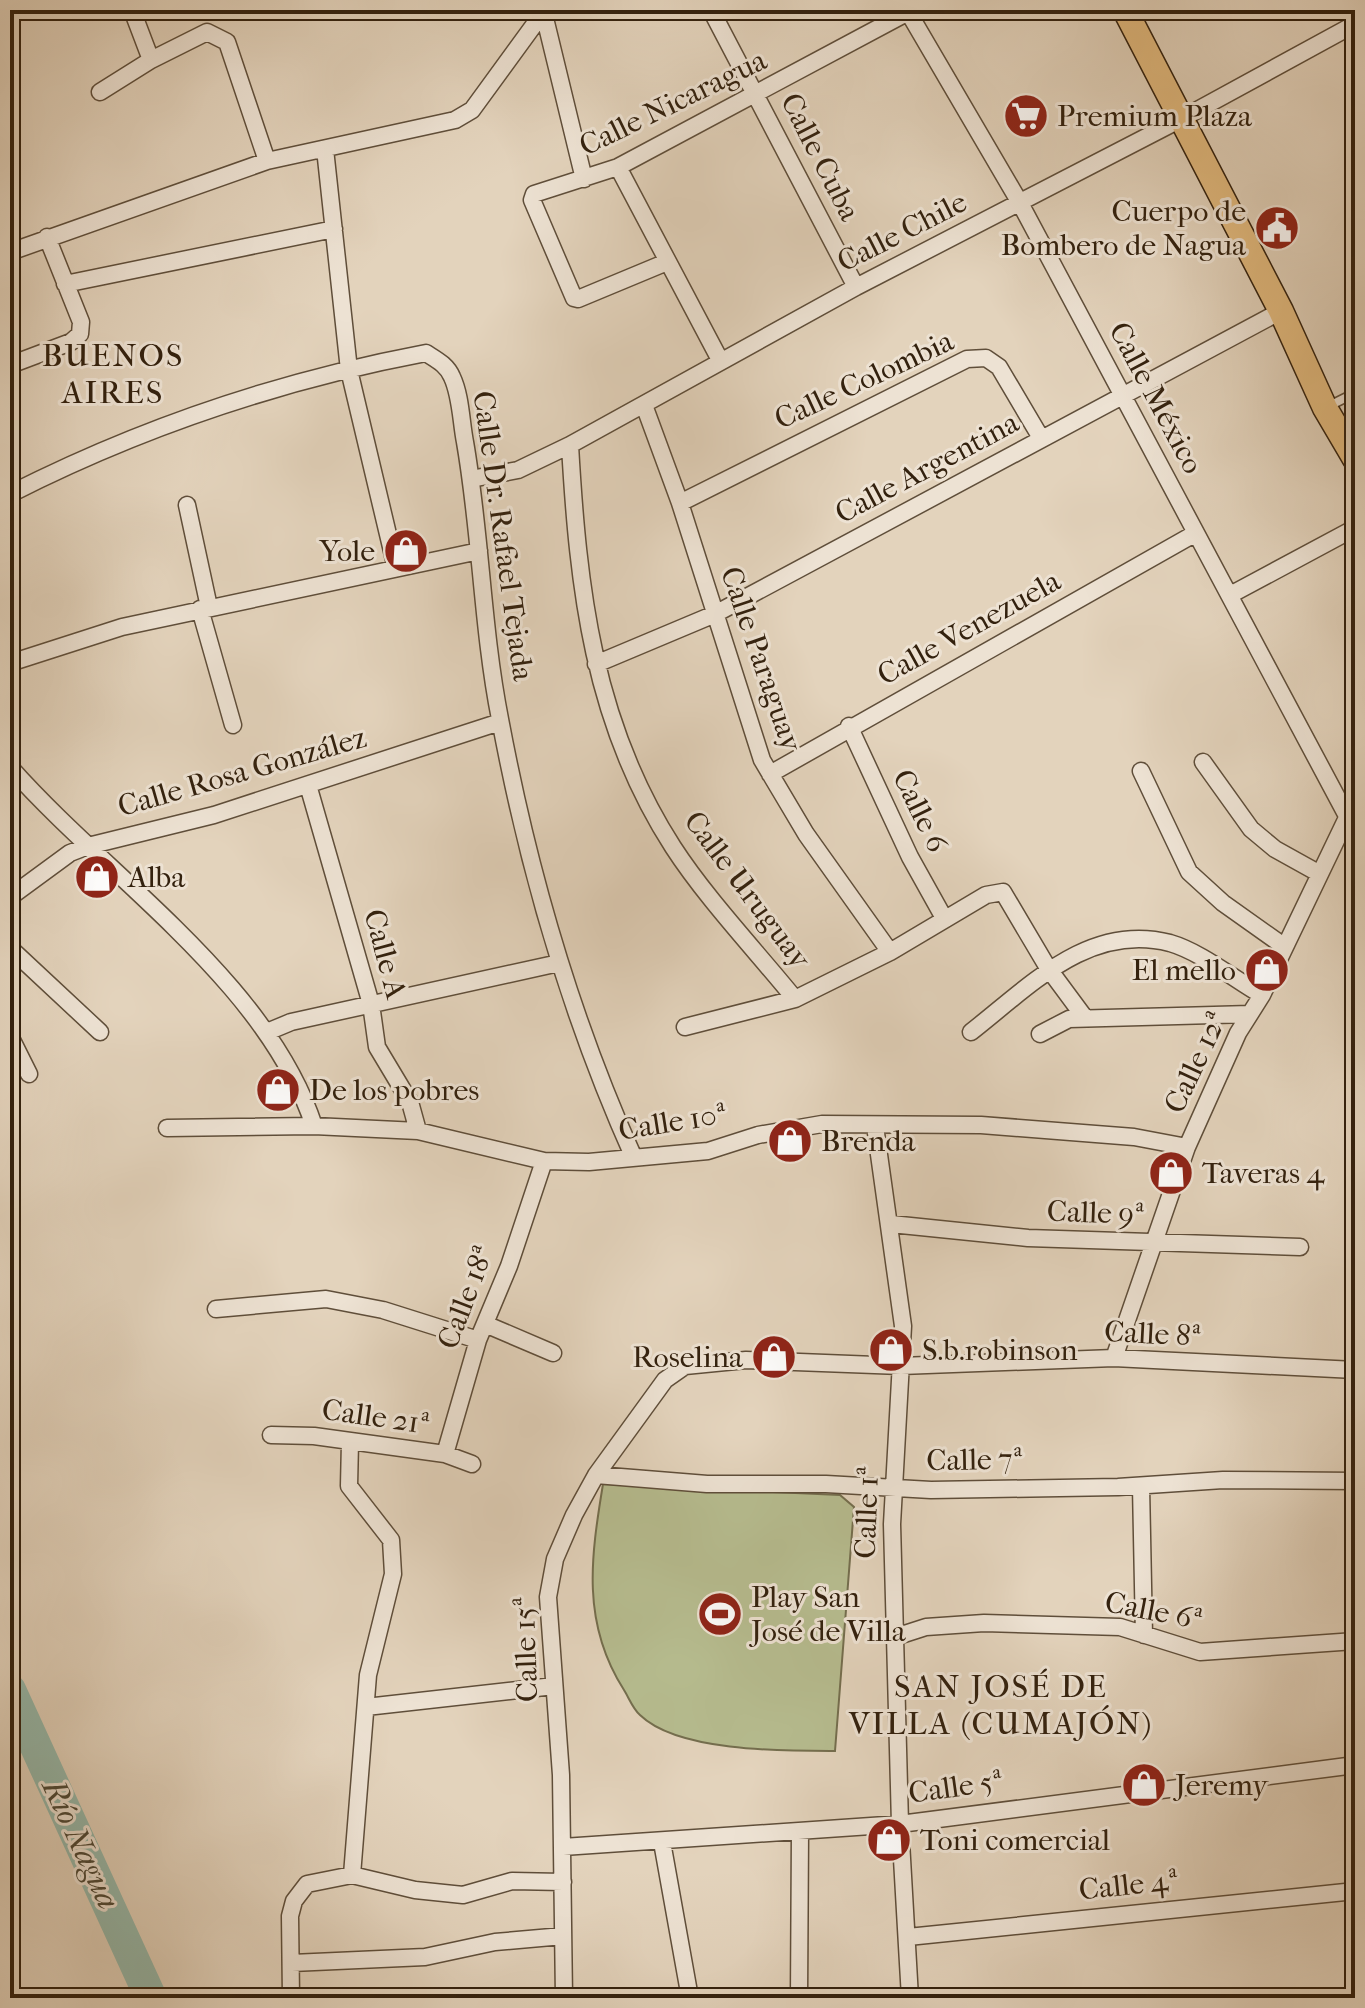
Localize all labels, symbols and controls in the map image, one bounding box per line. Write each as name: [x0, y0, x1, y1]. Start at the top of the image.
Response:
street label: Calle Nicaragua: [574, 42, 773, 163]
street label: Calle Cuba: [773, 87, 868, 228]
supermarket icon: Premium Plaza: [1002, 92, 1050, 140]
place label: Premium Plaza: [1057, 99, 1253, 134]
street label: Calle Chile: [831, 184, 973, 279]
place label: Cuerpo de Bombero de Nagua: [1001, 194, 1247, 263]
public building icon: Cuerpo de Bombero de Nagua: [1253, 204, 1301, 252]
street label: Calle México: [1102, 316, 1210, 480]
street label: Calle Colombia: [769, 323, 960, 437]
district label: BUENOS AIRES: [42, 337, 184, 411]
street label: Calle Dr. Rafael Tejada: [465, 389, 541, 684]
street label: Calle Argentina: [829, 404, 1026, 531]
shop icon: Yole: [382, 527, 430, 575]
place label: Yole: [318, 534, 375, 569]
street label: Calle Paraguay: [713, 562, 809, 757]
street label: Calle Venezuela: [872, 563, 1067, 693]
street label: Calle Rosa González: [114, 720, 370, 824]
street label: Calle 6: [885, 764, 955, 859]
street label: Calle Uruguay: [677, 804, 818, 976]
shop icon: Alba: [73, 853, 121, 901]
place label: Alba: [127, 860, 186, 895]
street label: Calle A: [356, 905, 414, 1003]
shop icon: El mello: [1243, 946, 1291, 994]
place label: El mello: [1132, 953, 1236, 988]
street label: Calle 12ª: [1157, 1005, 1235, 1119]
shop icon: De los pobres: [254, 1066, 302, 1114]
place label: De los pobres: [309, 1073, 479, 1108]
street label: Calle 10ª: [616, 1096, 730, 1148]
shop icon: Brenda: [766, 1117, 814, 1165]
place label: Brenda: [821, 1124, 917, 1159]
shop icon: Taveras 4: [1147, 1149, 1195, 1197]
place label: Taveras 4: [1202, 1156, 1325, 1191]
street label: Calle 9ª: [1046, 1194, 1146, 1232]
street label: Calle 18ª: [430, 1240, 502, 1354]
street label: Calle 8ª: [1103, 1314, 1203, 1354]
shop icon: S.b.robinson: [867, 1326, 915, 1374]
shop icon: Roselina: [750, 1333, 798, 1381]
place label: S.b.robinson: [922, 1333, 1078, 1368]
place label: Roselina: [632, 1340, 744, 1375]
street label: Calle 21ª: [320, 1392, 432, 1442]
street label: Calle 7ª: [926, 1442, 1024, 1478]
street label: Calle 1ª: [848, 1465, 886, 1559]
place label: Play San José de Villa: [749, 1580, 907, 1649]
street label: Calle 6ª: [1102, 1584, 1206, 1638]
sports icon: Play San José de Villa: [696, 1590, 744, 1638]
street label: Calle 15ª: [507, 1595, 545, 1703]
district label: SAN JOSÉ DE VILLA (CUMAJÓN): [848, 1668, 1153, 1742]
shop icon: Jeremy: [1120, 1761, 1168, 1809]
street label: Calle 5ª: [906, 1763, 1006, 1811]
place label: Jeremy: [1173, 1768, 1269, 1803]
water label: Río Nagua: [34, 1771, 127, 1915]
shop icon: Toni comercial: [865, 1816, 913, 1864]
place label: Toni comercial: [920, 1823, 1110, 1858]
street label: Calle 4ª: [1077, 1862, 1181, 1908]

